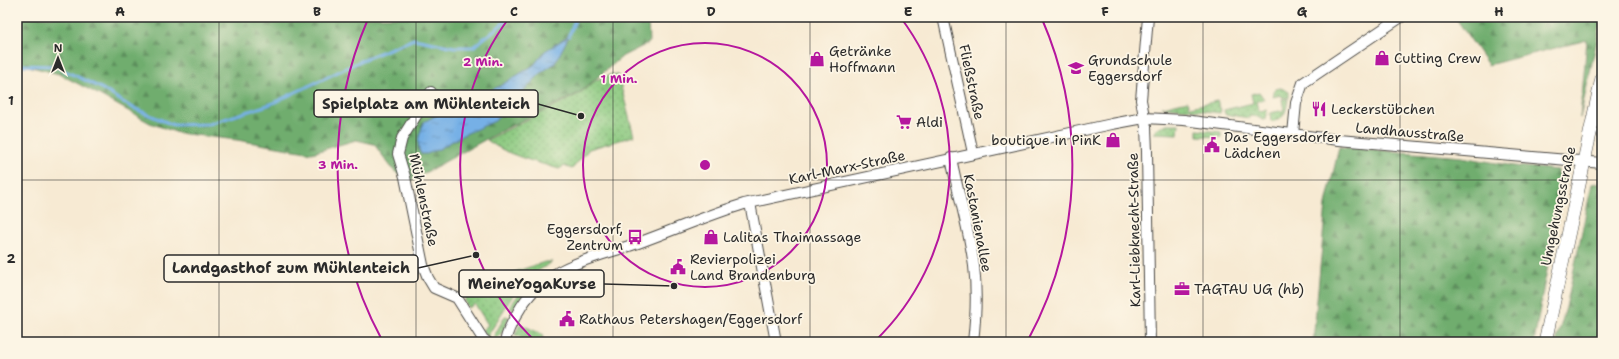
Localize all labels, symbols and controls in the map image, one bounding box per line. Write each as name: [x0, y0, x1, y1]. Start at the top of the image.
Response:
text: A: [115, 3, 125, 20]
text: B: [313, 3, 321, 20]
text: C: [510, 3, 518, 20]
text: D: [706, 3, 716, 20]
text: E: [904, 3, 913, 20]
text: F: [1101, 3, 1109, 20]
text: G: [1297, 3, 1308, 20]
text: H: [1494, 3, 1504, 20]
north arrow: [38, 38, 78, 78]
text: N: [54, 41, 63, 56]
place label: Getränke Hoffmann: [829, 42, 896, 76]
street label: Fließstraße: [955, 43, 989, 121]
shop icon: Cutting Crew: [1373, 49, 1391, 67]
place label: Cutting Crew: [1394, 49, 1481, 67]
shop icon: Getränke Hoffmann: [808, 50, 826, 68]
place label: Grundschule Eggersdorf: [1088, 51, 1172, 85]
text: 2 Min.: [463, 54, 503, 70]
school or university icon: Grundschule Eggersdorf: [1067, 59, 1085, 77]
text: 1 Min.: [600, 71, 638, 87]
callout: Spielplatz am Mühlenteich: [314, 90, 538, 117]
text: 1: [8, 92, 14, 109]
text: Spielplatz am Mühlenteich: [322, 94, 530, 114]
restaurant icon: Leckerstübchen: [1310, 100, 1328, 118]
place label: Leckerstübchen: [1331, 100, 1435, 118]
supermarket icon: Aldi: [895, 113, 913, 131]
place label: Aldi: [916, 113, 943, 131]
street label: Landhausstraße: [1355, 118, 1465, 146]
place label: Das Eggersdorfer Lädchen: [1224, 128, 1341, 162]
place label: boutique in PinK: [991, 131, 1101, 149]
shop icon: boutique in PinK: [1104, 131, 1122, 149]
public building icon: Das Eggersdorfer Lädchen: [1203, 136, 1221, 154]
street label: Umgehungsstraße: [1537, 145, 1579, 267]
street label: Karl-Marx-Straße: [787, 146, 907, 188]
street label: Mühlenstraße: [405, 152, 443, 248]
street label: Karl-Liebknecht-Straße: [1124, 152, 1144, 308]
text: 3 Min.: [318, 157, 358, 173]
centre of rings: [698, 158, 712, 172]
street label: Kastanienallee: [960, 172, 996, 274]
place label: Eggersdorf, Zentrum: [547, 220, 623, 254]
bus stop icon: Eggersdorf, Zentrum: [626, 228, 644, 246]
shop icon: Lalitas Thaimassage: [702, 228, 720, 246]
place label: Lalitas Thaimassage: [723, 228, 861, 246]
text: 2: [6, 250, 16, 267]
place label: Revierpolizei Land Brandenburg: [690, 250, 816, 284]
callout: Landgasthof zum Mühlenteich: [164, 255, 418, 282]
text: Landgasthof zum Mühlenteich: [172, 258, 410, 278]
public building icon: Revierpolizei Land Brandenburg: [669, 258, 687, 276]
callout: MeineYogaKurse: [459, 270, 604, 297]
text: MeineYogaKurse: [468, 274, 596, 294]
office icon: TAGTAU UG (hb): [1173, 280, 1191, 298]
place label: TAGTAU UG (hb): [1194, 280, 1304, 298]
public building icon: Rathaus Petershagen/Eggersdorf: [558, 310, 576, 328]
place label: Rathaus Petershagen/Eggersdorf: [579, 310, 803, 328]

